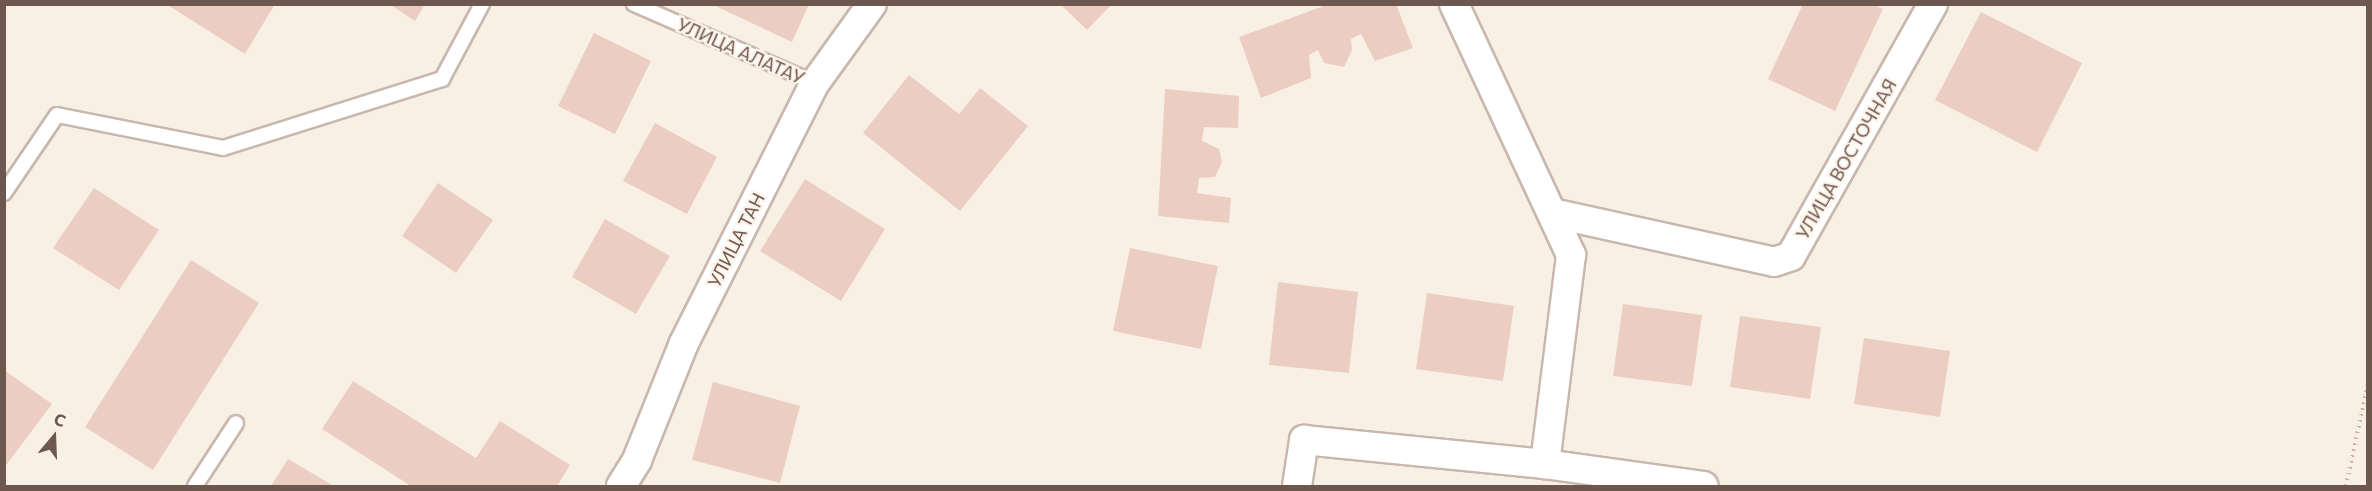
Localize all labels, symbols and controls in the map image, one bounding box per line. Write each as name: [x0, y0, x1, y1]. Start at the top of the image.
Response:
street label: УЛИЦА АЛАТАУ: [674, 13, 808, 89]
street label: УЛИЦА ВОСТОЧНАЯ: [1791, 75, 1901, 243]
street label: УЛИЦА ТАН: [703, 189, 769, 291]
north arrow: [24, 407, 84, 467]
text: С: [52, 409, 68, 430]

